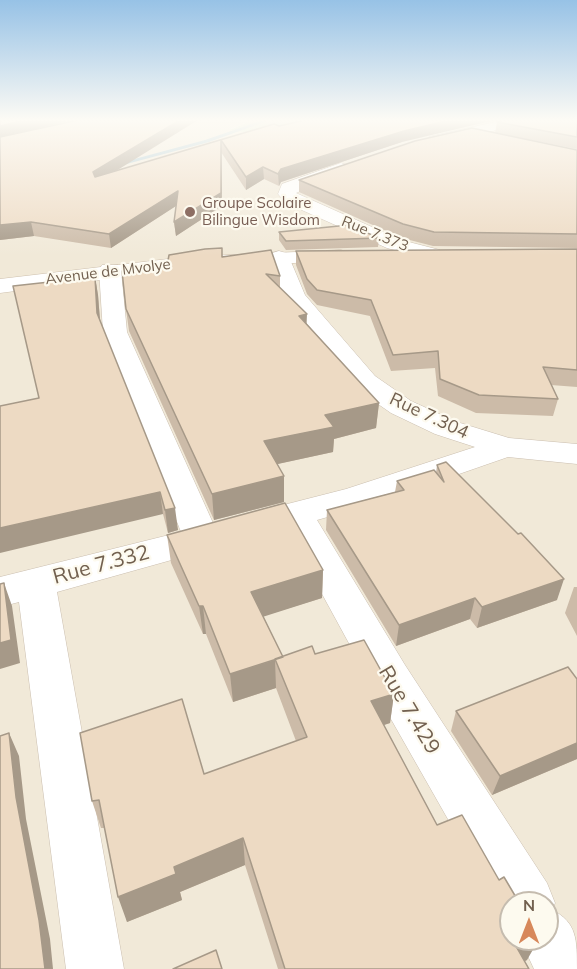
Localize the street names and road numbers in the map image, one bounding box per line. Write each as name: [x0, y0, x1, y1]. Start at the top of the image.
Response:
street label: Rue 7.373: [339, 212, 411, 256]
street label: Avenue de Mvolye: [44, 255, 172, 289]
street label: Rue 7.304: [386, 388, 472, 444]
street label: Rue 7.332: [50, 540, 152, 590]
street label: Rue 7.429: [373, 661, 445, 759]

